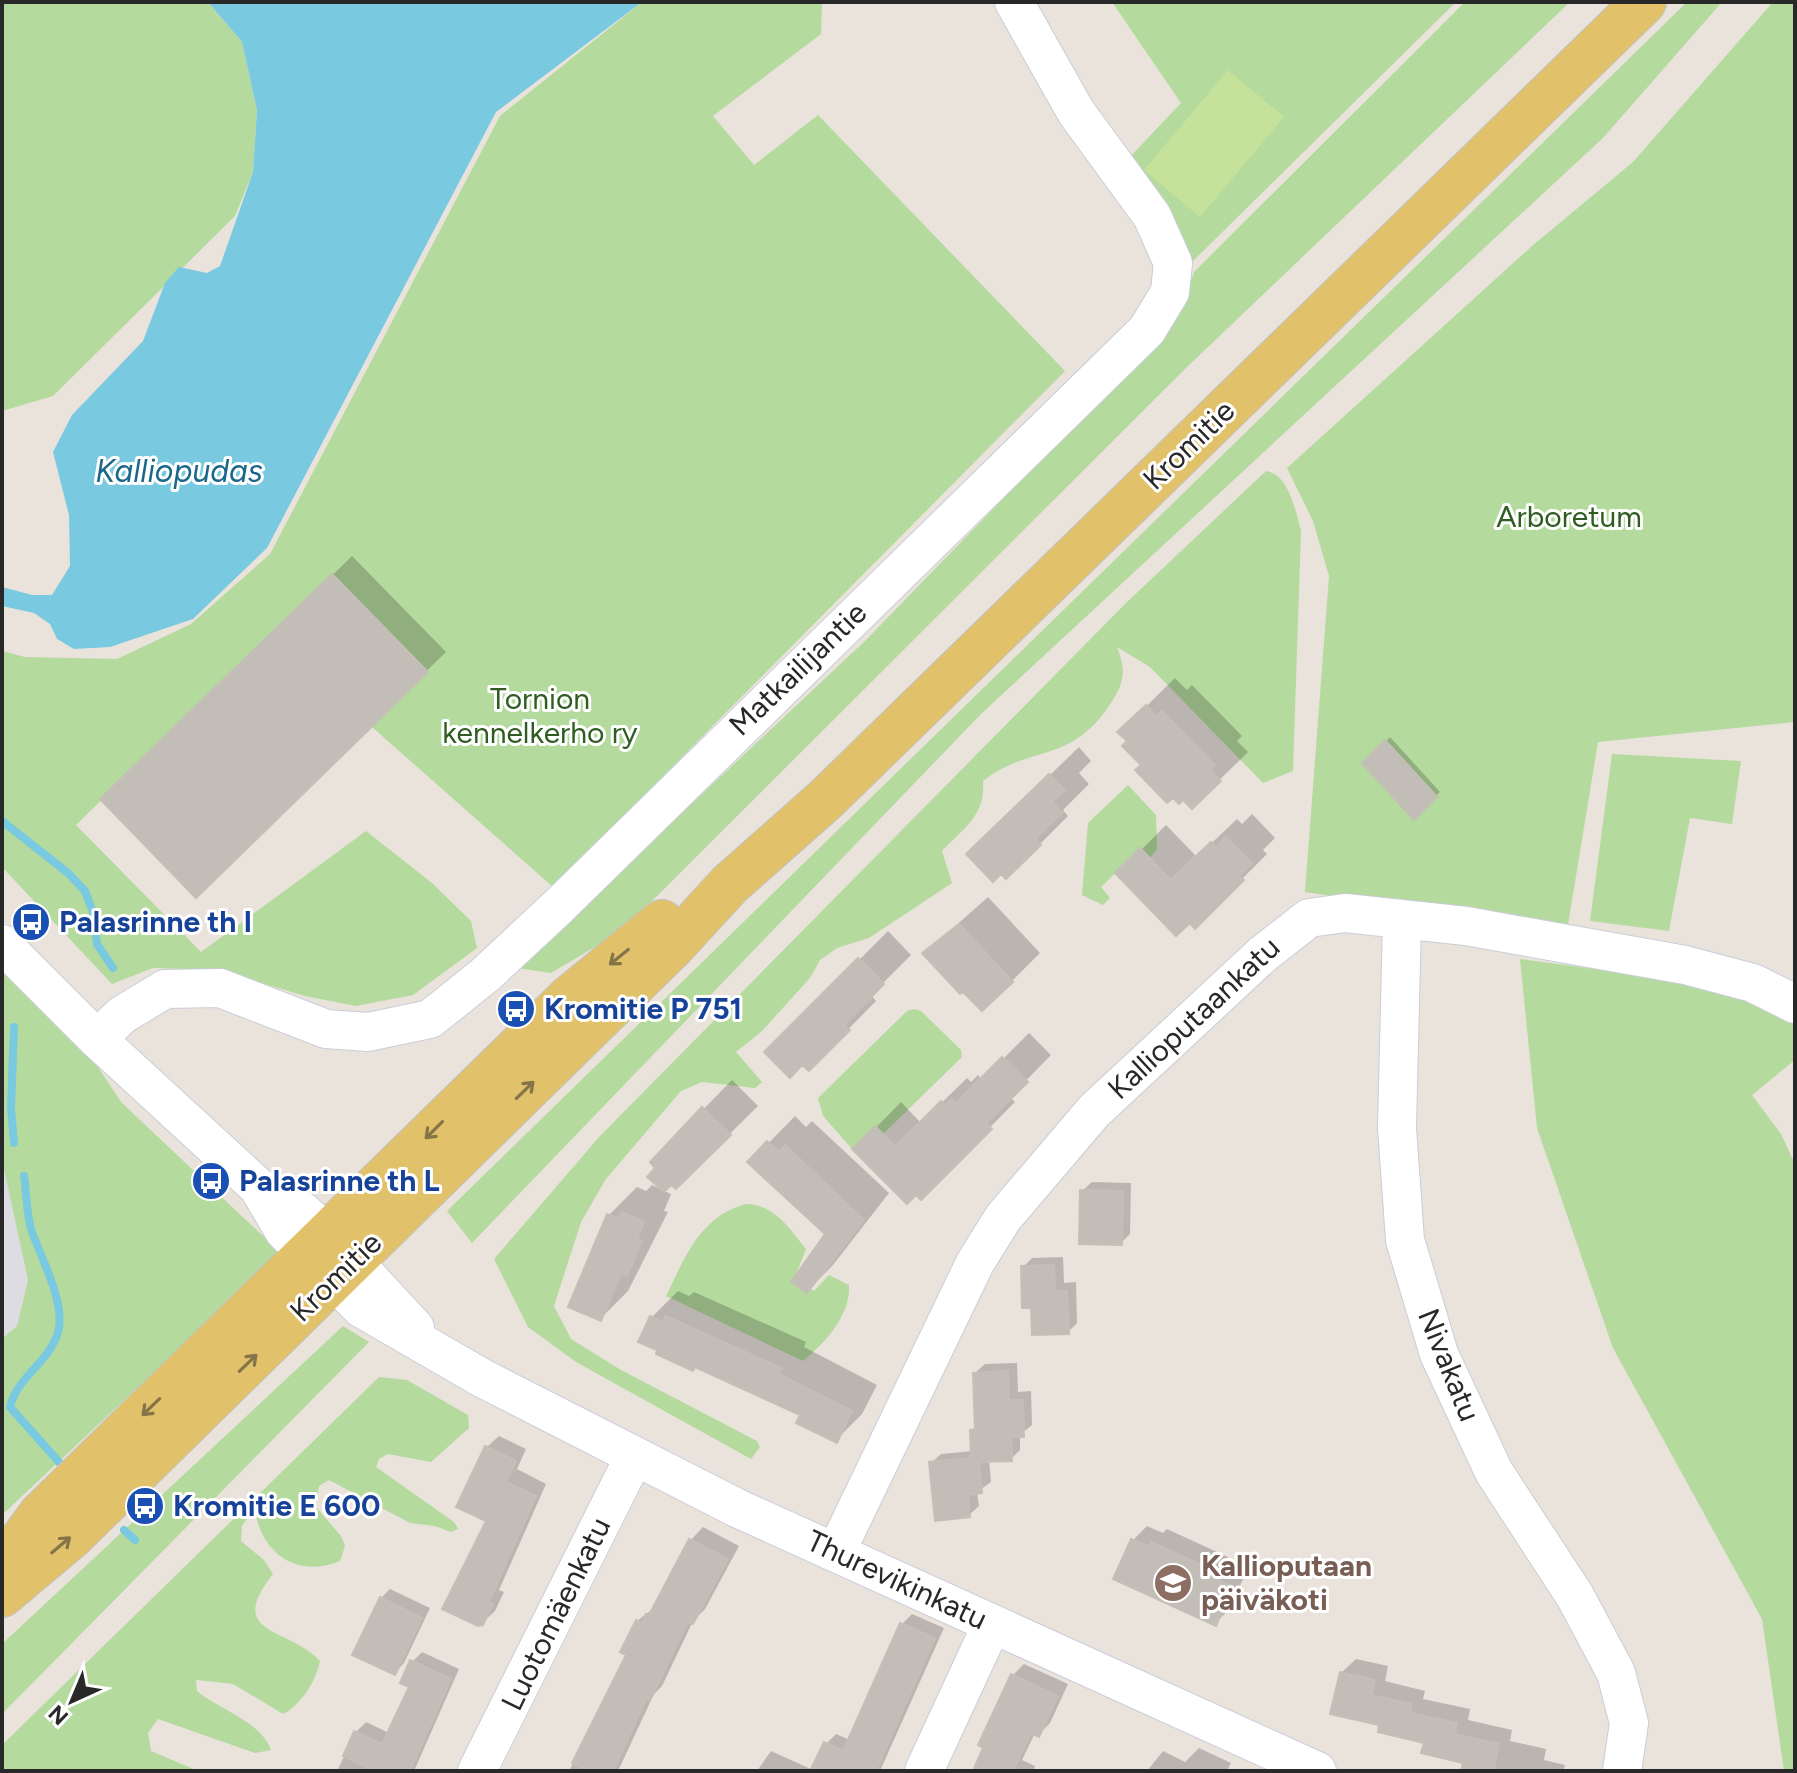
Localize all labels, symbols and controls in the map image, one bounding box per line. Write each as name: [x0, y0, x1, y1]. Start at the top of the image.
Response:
street label: Kromitie: [1135, 392, 1242, 497]
water label: Kalliopudas: [95, 452, 263, 490]
park label: Arboretum: [1496, 498, 1642, 535]
street label: Matkailijantie: [721, 594, 874, 743]
park label: Tornion kennelkerho ry: [442, 680, 638, 751]
bus stop icon: Palasrinne th I: [10, 901, 52, 943]
place label: Palasrinne th I: [59, 903, 252, 940]
street label: Kallioputaankatu: [1100, 929, 1287, 1107]
one-way arrow: [609, 948, 629, 966]
bus stop icon: Kromitie P 751: [495, 988, 537, 1030]
place label: Kromitie P 751: [544, 990, 742, 1027]
one-way arrow: [515, 1080, 535, 1099]
one-way arrow: [425, 1120, 444, 1140]
bus stop icon: Palasrinne th L: [190, 1160, 232, 1202]
place label: Palasrinne th L: [239, 1162, 440, 1199]
street label: Kromitie: [282, 1224, 389, 1329]
street label: Nivakatu: [1410, 1303, 1489, 1427]
one-way arrow: [238, 1354, 258, 1373]
one-way arrow: [142, 1397, 161, 1416]
bus stop icon: Kromitie E 600: [124, 1485, 166, 1527]
place label: Kromitie E 600: [173, 1487, 380, 1524]
street label: Luotomäenkatu: [493, 1511, 618, 1716]
street label: Thurevikinkatu: [801, 1522, 993, 1637]
one-way arrow: [51, 1536, 71, 1554]
place label: Kallioputaan päiväkoti: [1201, 1547, 1372, 1618]
school or university icon: Kallioputaan päiväkoti: [1152, 1562, 1194, 1604]
north arrow: [32, 1661, 112, 1741]
text: N: [43, 1699, 74, 1731]

